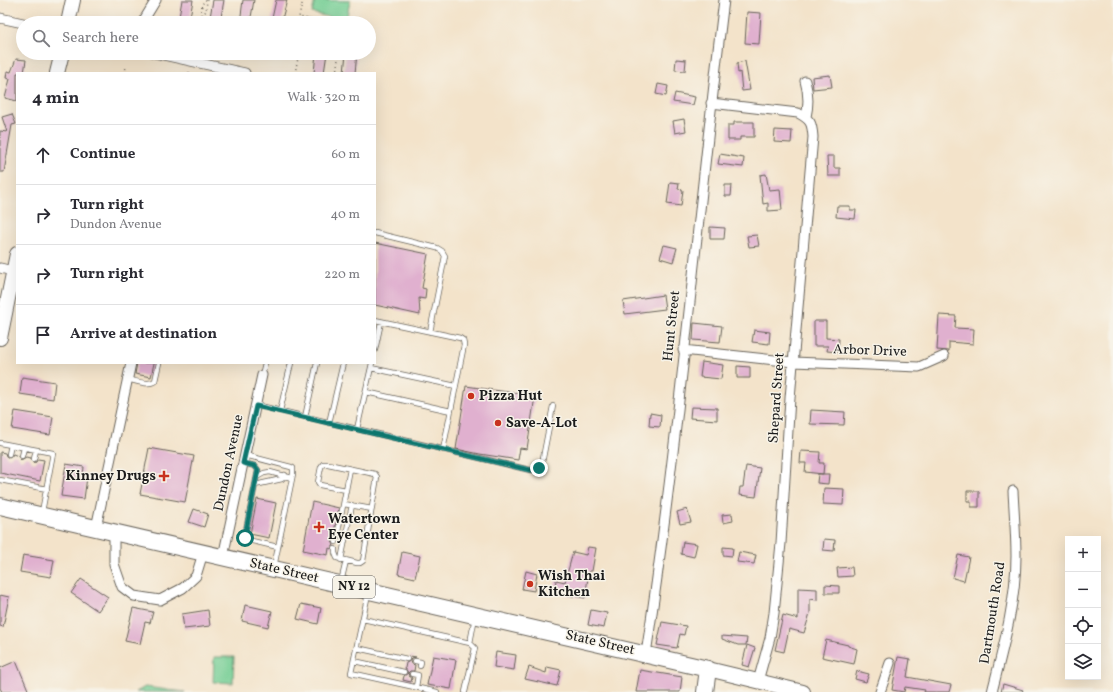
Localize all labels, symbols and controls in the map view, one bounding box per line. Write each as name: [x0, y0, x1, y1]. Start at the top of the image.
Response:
search box: [16, 16, 376, 60]
icon: search: [30, 27, 52, 49]
text: Search here: [62, 28, 139, 49]
text: 4 min: [32, 87, 79, 110]
text: Walk · 320 m: [287, 89, 360, 107]
icon: ahead: [32, 144, 54, 166]
text: Continue: [70, 144, 135, 165]
text: 60 m: [332, 146, 360, 164]
text: Turn right: [70, 195, 144, 216]
icon: right: [32, 204, 54, 226]
text: 40 m: [331, 206, 360, 224]
text: Dundon Avenue: [70, 216, 162, 234]
icon: right: [32, 264, 54, 286]
text: Turn right: [70, 264, 144, 285]
text: 220 m: [324, 266, 360, 284]
street label: Hunt Street: [659, 290, 685, 362]
icon: arrive: [32, 324, 54, 346]
text: Arrive at destination: [70, 324, 217, 345]
street label: Arbor Drive: [833, 340, 908, 362]
street label: Shepard Street: [764, 352, 790, 444]
place label: Pizza Hut: [479, 387, 542, 406]
marker: Pizza Hut: [466, 391, 476, 401]
street label: Dundon Avenue: [209, 412, 249, 513]
place label: Save-A-Lot: [506, 414, 577, 433]
marker: Save-A-Lot: [493, 418, 503, 428]
route end: [530, 459, 548, 477]
place label: Kinney Drugs: [66, 467, 156, 486]
marker: Kinney Drugs: [159, 471, 169, 481]
place label: Watertown Eye Center: [328, 510, 401, 545]
marker: Watertown Eye Center: [313, 521, 325, 533]
route start: [236, 529, 254, 547]
map controls: [1065, 536, 1101, 680]
button: +: [1065, 536, 1101, 572]
street label: State Street: [248, 554, 320, 588]
street label: Dartmouth Road: [976, 560, 1010, 666]
place label: Wish Thai Kitchen: [538, 567, 605, 602]
button: −: [1065, 572, 1101, 608]
road number: NY 12: [333, 576, 375, 598]
marker: Wish Thai Kitchen: [525, 579, 535, 589]
button: locate: [1065, 608, 1101, 644]
street label: State Street: [564, 626, 636, 660]
button: layers: [1065, 644, 1101, 680]

